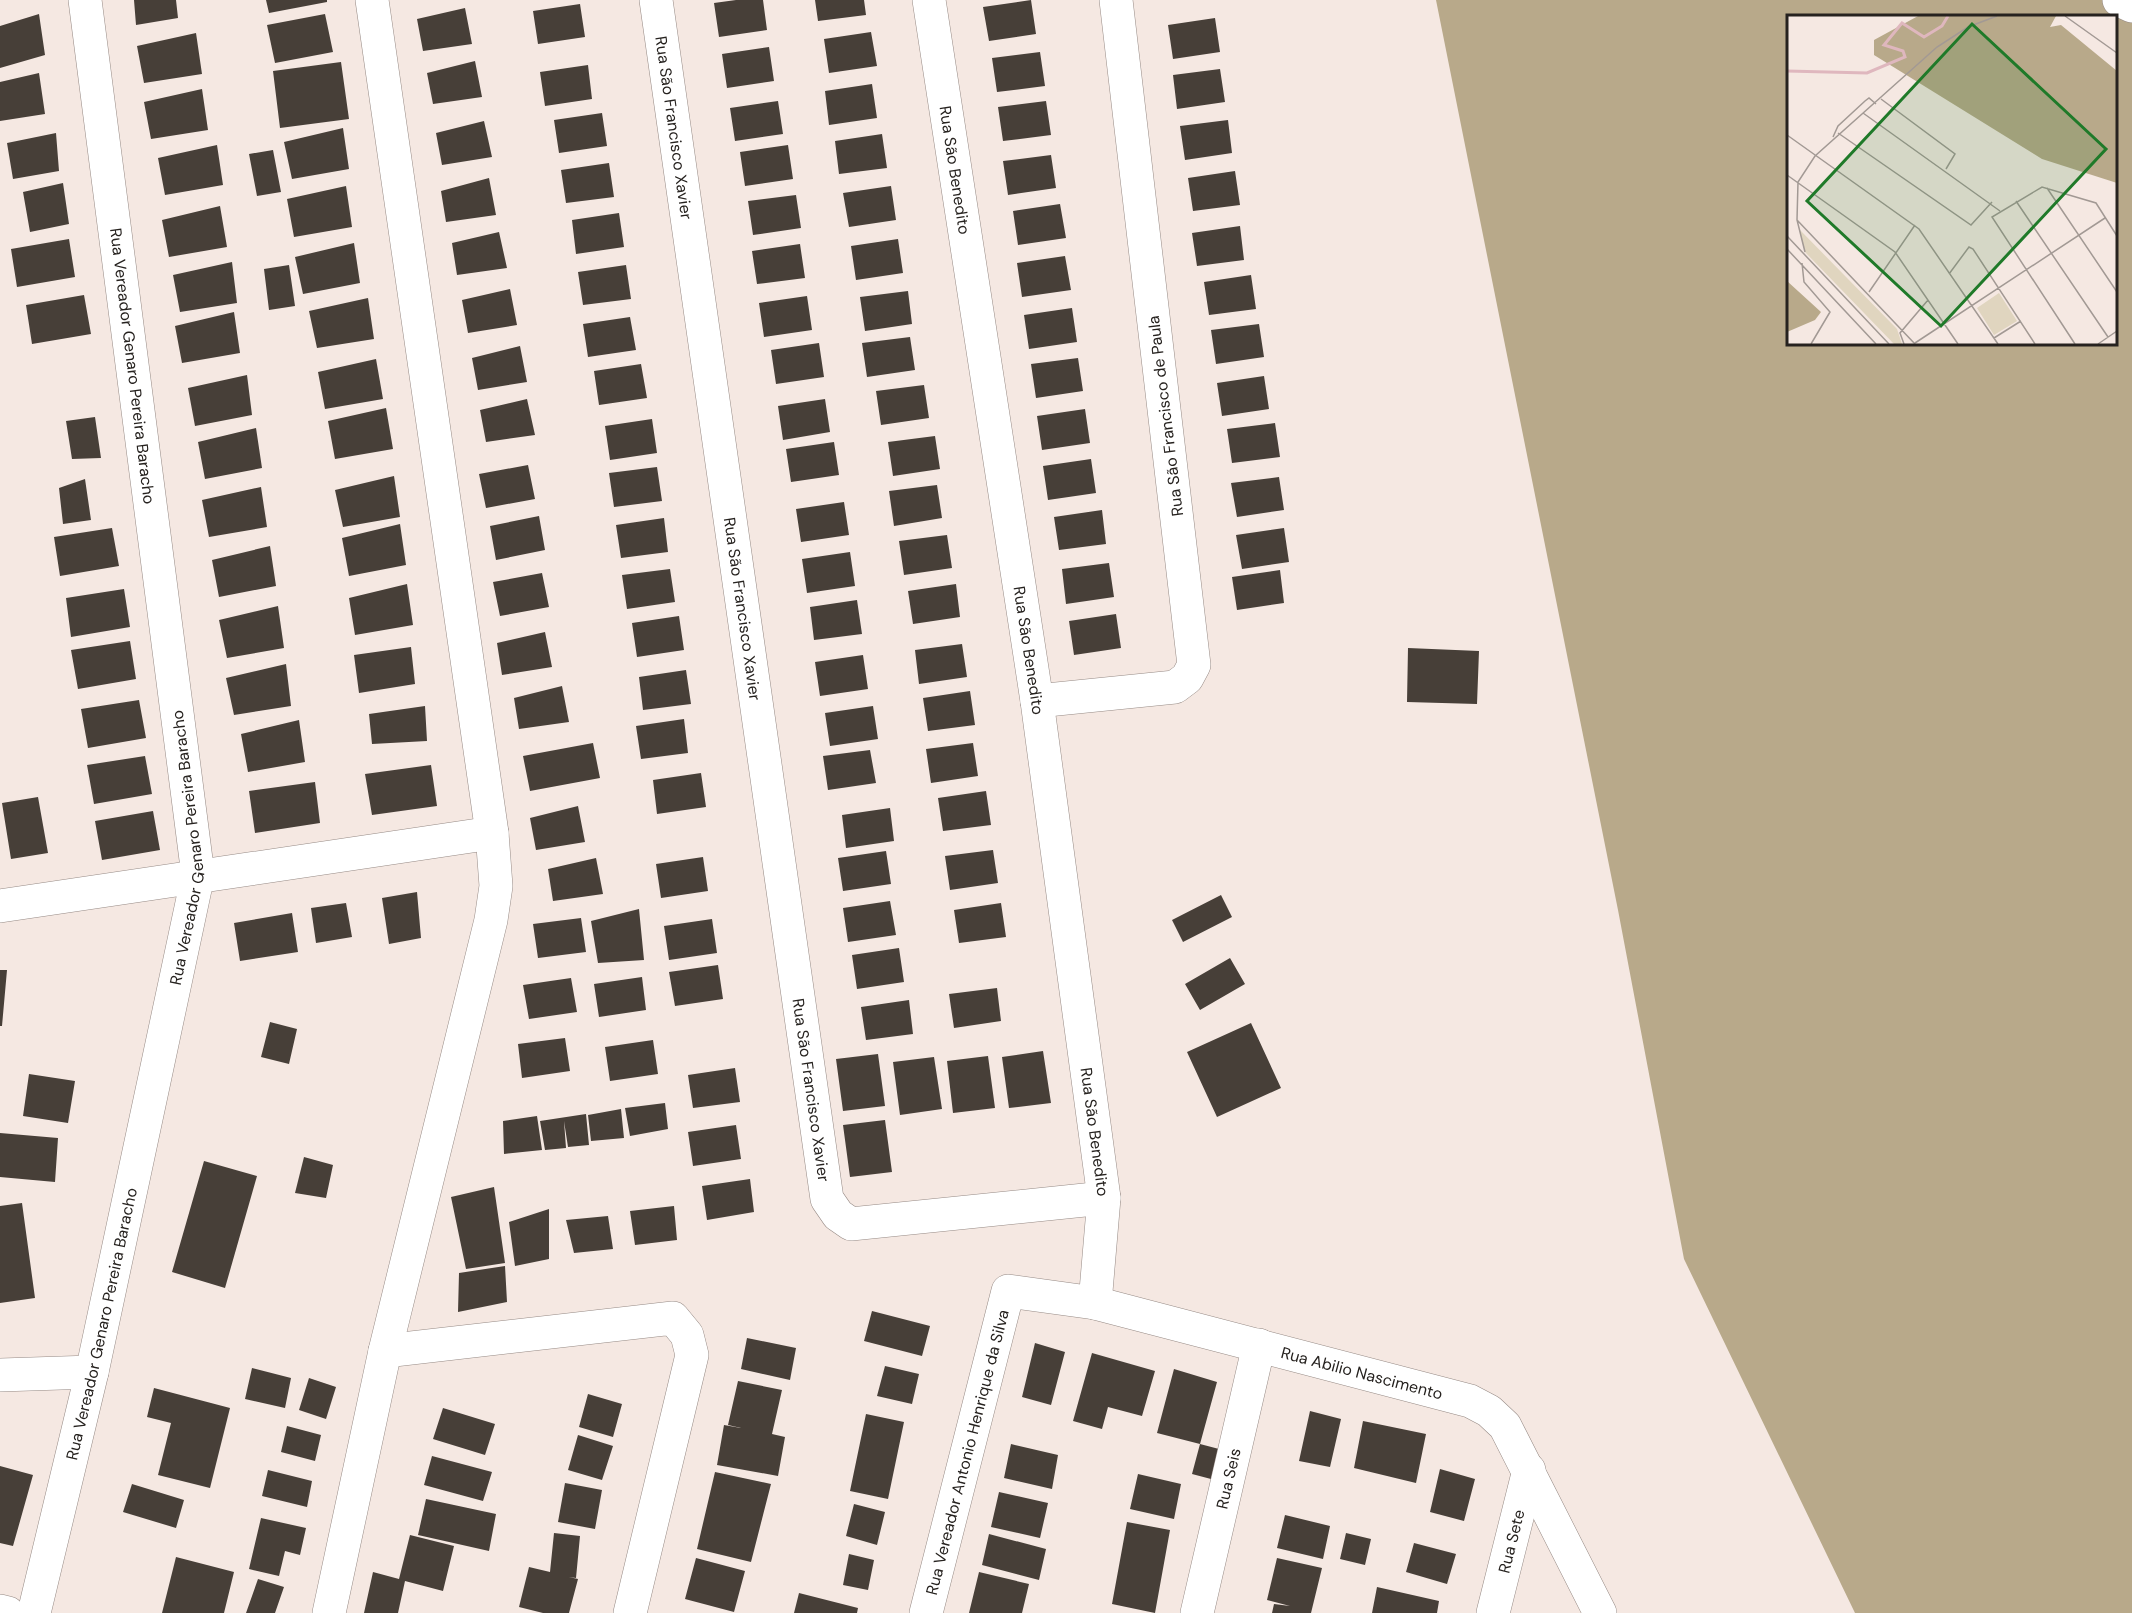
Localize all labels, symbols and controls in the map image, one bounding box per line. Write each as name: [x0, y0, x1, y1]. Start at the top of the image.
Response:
inset map: [1787, 15, 2117, 345]
street label: Rua São Francisco Xavier: [650, 35, 697, 221]
street label: Rua São Benedito: [934, 104, 975, 236]
street label: Rua Vereador Genaro Pereira Baracho: [105, 227, 160, 505]
street label: Rua São Francisco de Paula: [1143, 314, 1188, 518]
street label: Rua São Francisco Xavier: [719, 516, 766, 702]
street label: Rua São Benedito: [1008, 585, 1049, 716]
street label: Rua Vereador Genaro Pereira Baracho: [165, 709, 209, 987]
street label: Rua São Francisco Xavier: [788, 997, 834, 1183]
street label: Rua São Benedito: [1075, 1066, 1114, 1198]
street label: Rua Vereador Genaro Pereira Baracho: [61, 1186, 142, 1462]
street label: Rua Vereador Antonio Henrique da Silva: [921, 1307, 1014, 1597]
street label: Rua Abilio Nascimento: [1279, 1342, 1445, 1404]
street label: Rua Seis: [1211, 1446, 1246, 1511]
street label: Rua Sete: [1493, 1507, 1530, 1575]

